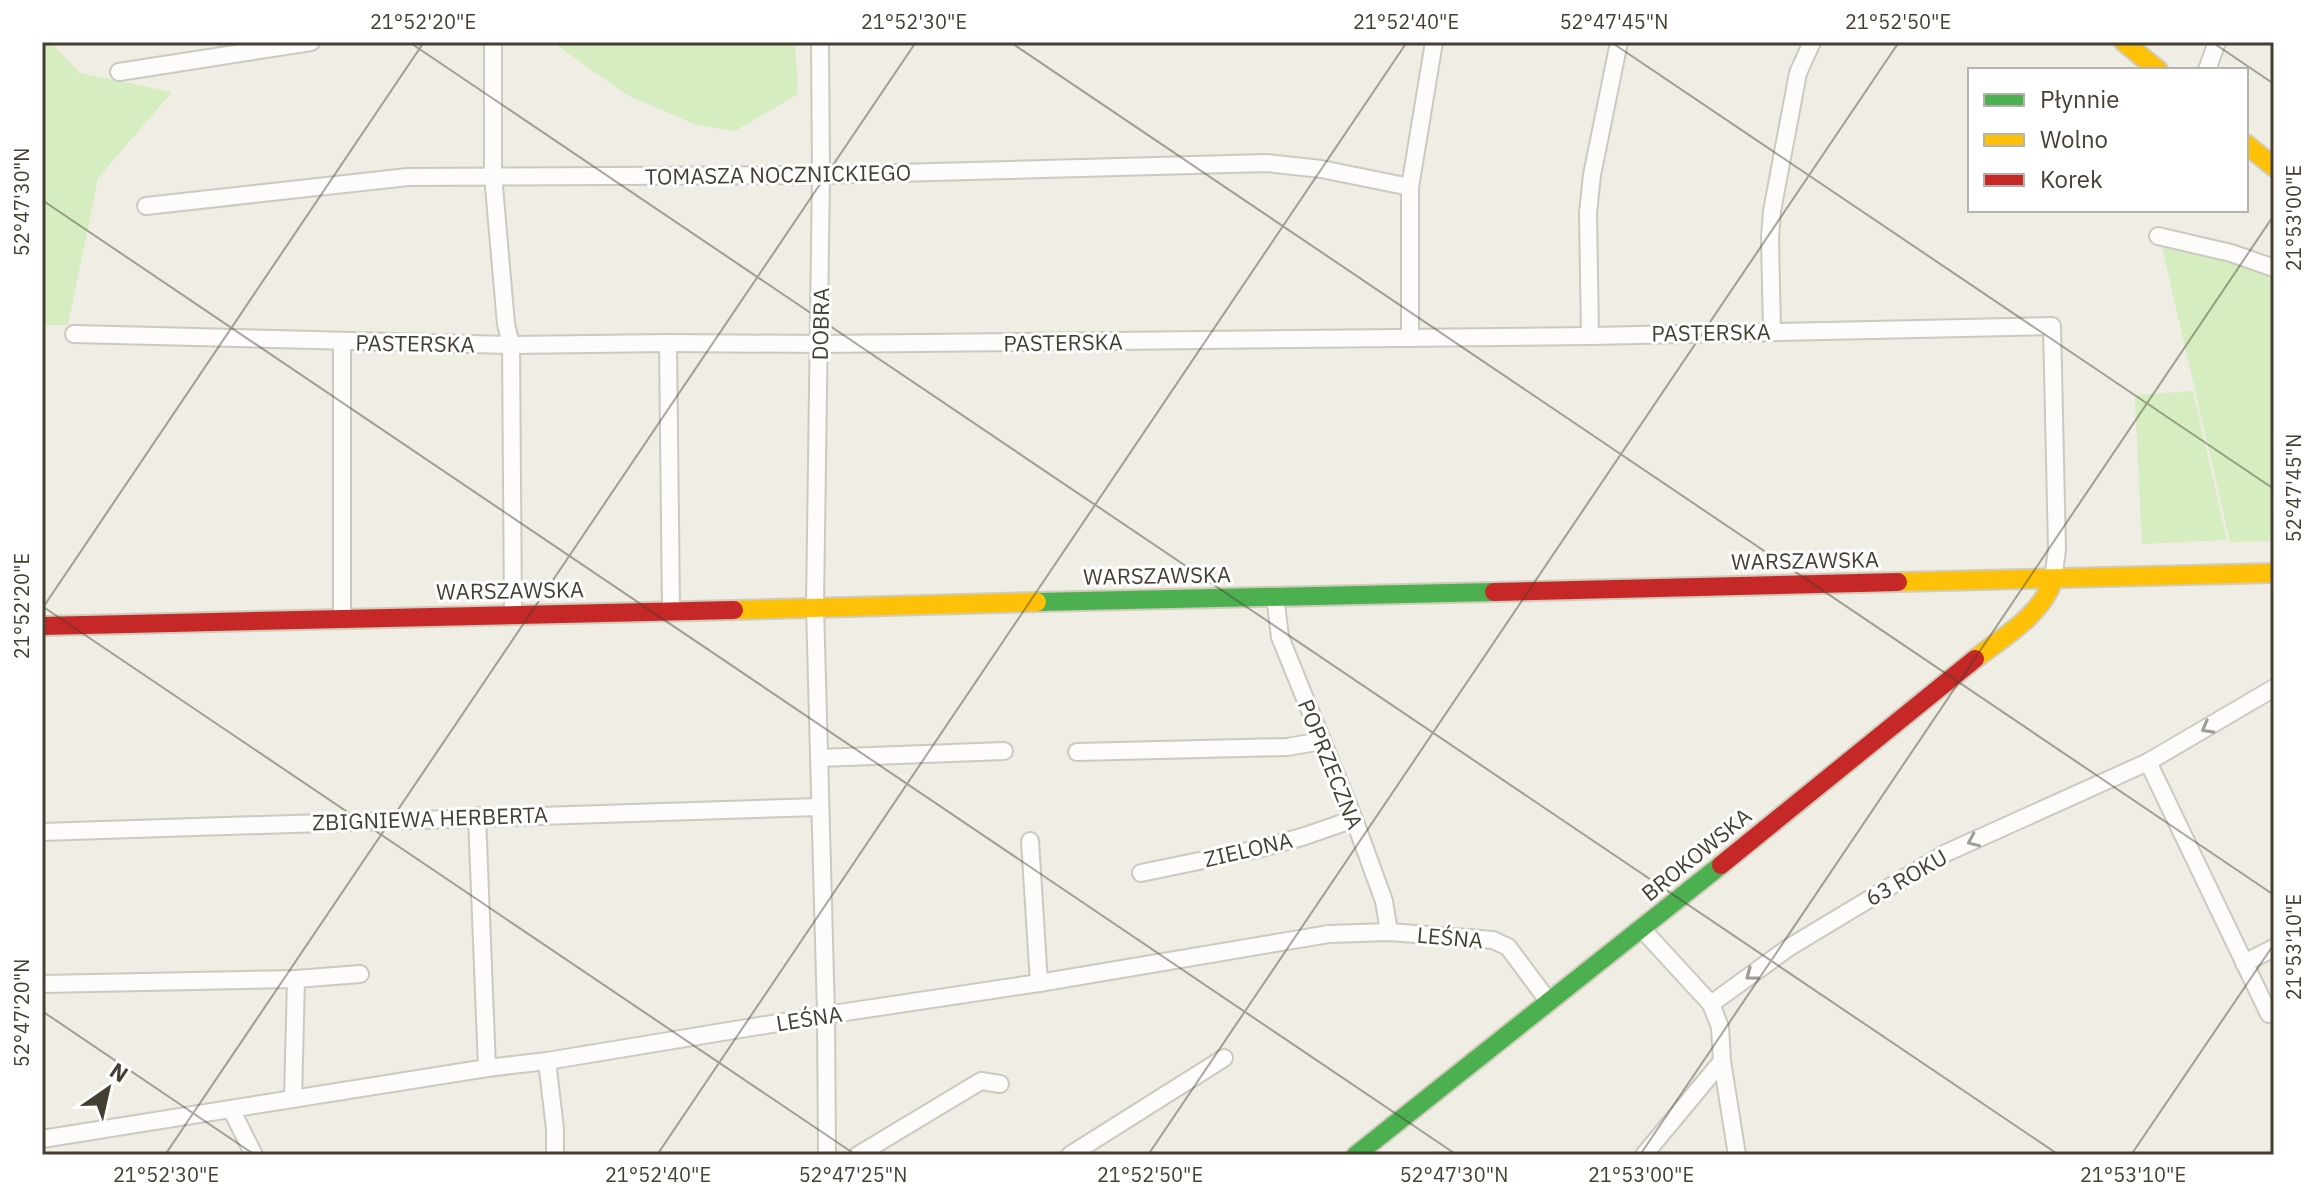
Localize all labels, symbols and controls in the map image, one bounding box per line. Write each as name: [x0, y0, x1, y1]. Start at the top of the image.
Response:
text: 21°52'20"E: [370, 8, 476, 35]
text: 21°52'30"E: [861, 8, 967, 35]
text: 21°52'40"E: [1353, 8, 1459, 35]
text: 52°47'45"N: [1560, 8, 1668, 35]
text: 21°52'50"E: [1845, 8, 1951, 35]
legend: [1968, 68, 2248, 212]
text: Płynnie: [2040, 83, 2119, 115]
text: Wolno: [2040, 123, 2108, 155]
text: 52°47'30"N: [8, 148, 35, 256]
street label: TOMASZA NOCZNICKIEGO: [645, 157, 911, 191]
text: Korek: [2040, 163, 2103, 195]
text: 21°53'00"E: [2280, 165, 2307, 271]
street label: DOBRA: [805, 287, 835, 361]
street label: PASTERSKA: [1651, 316, 1771, 348]
street label: PASTERSKA: [1003, 326, 1123, 358]
street label: PASTERSKA: [355, 327, 475, 359]
text: 52°47'45"N: [2280, 434, 2307, 542]
street label: WARSZAWSKA: [1731, 544, 1879, 576]
text: 21°52'20"E: [8, 553, 35, 659]
street label: WARSZAWSKA: [1083, 559, 1231, 591]
street label: WARSZAWSKA: [436, 574, 584, 606]
street label: POPRZECZNA: [1292, 695, 1370, 833]
one-way arrow: [2201, 718, 2216, 734]
street label: ZBIGNIEWA HERBERTA: [312, 799, 548, 837]
street label: BROKOWSKA: [1635, 801, 1757, 907]
street label: ZIELONA: [1201, 825, 1295, 873]
one-way arrow: [1967, 831, 1981, 847]
street label: 63 ROKU: [1860, 842, 1952, 912]
text: 21°53'10"E: [2280, 894, 2307, 1000]
street label: LEŚNA: [1416, 920, 1484, 954]
text: 52°47'20"N: [8, 959, 35, 1067]
one-way arrow: [1745, 965, 1760, 980]
street label: LEŚNA: [774, 998, 844, 1038]
north arrow: [68, 1049, 148, 1129]
text: N: [105, 1056, 134, 1088]
text: 21°52'30"E: [113, 1161, 219, 1188]
text: 21°52'40"E: [605, 1161, 711, 1188]
text: 52°47'25"N: [799, 1161, 907, 1188]
text: 21°52'50"E: [1097, 1161, 1203, 1188]
text: 52°47'30"N: [1400, 1161, 1508, 1188]
text: 21°53'00"E: [1588, 1161, 1694, 1188]
text: 21°53'10"E: [2080, 1161, 2186, 1188]

